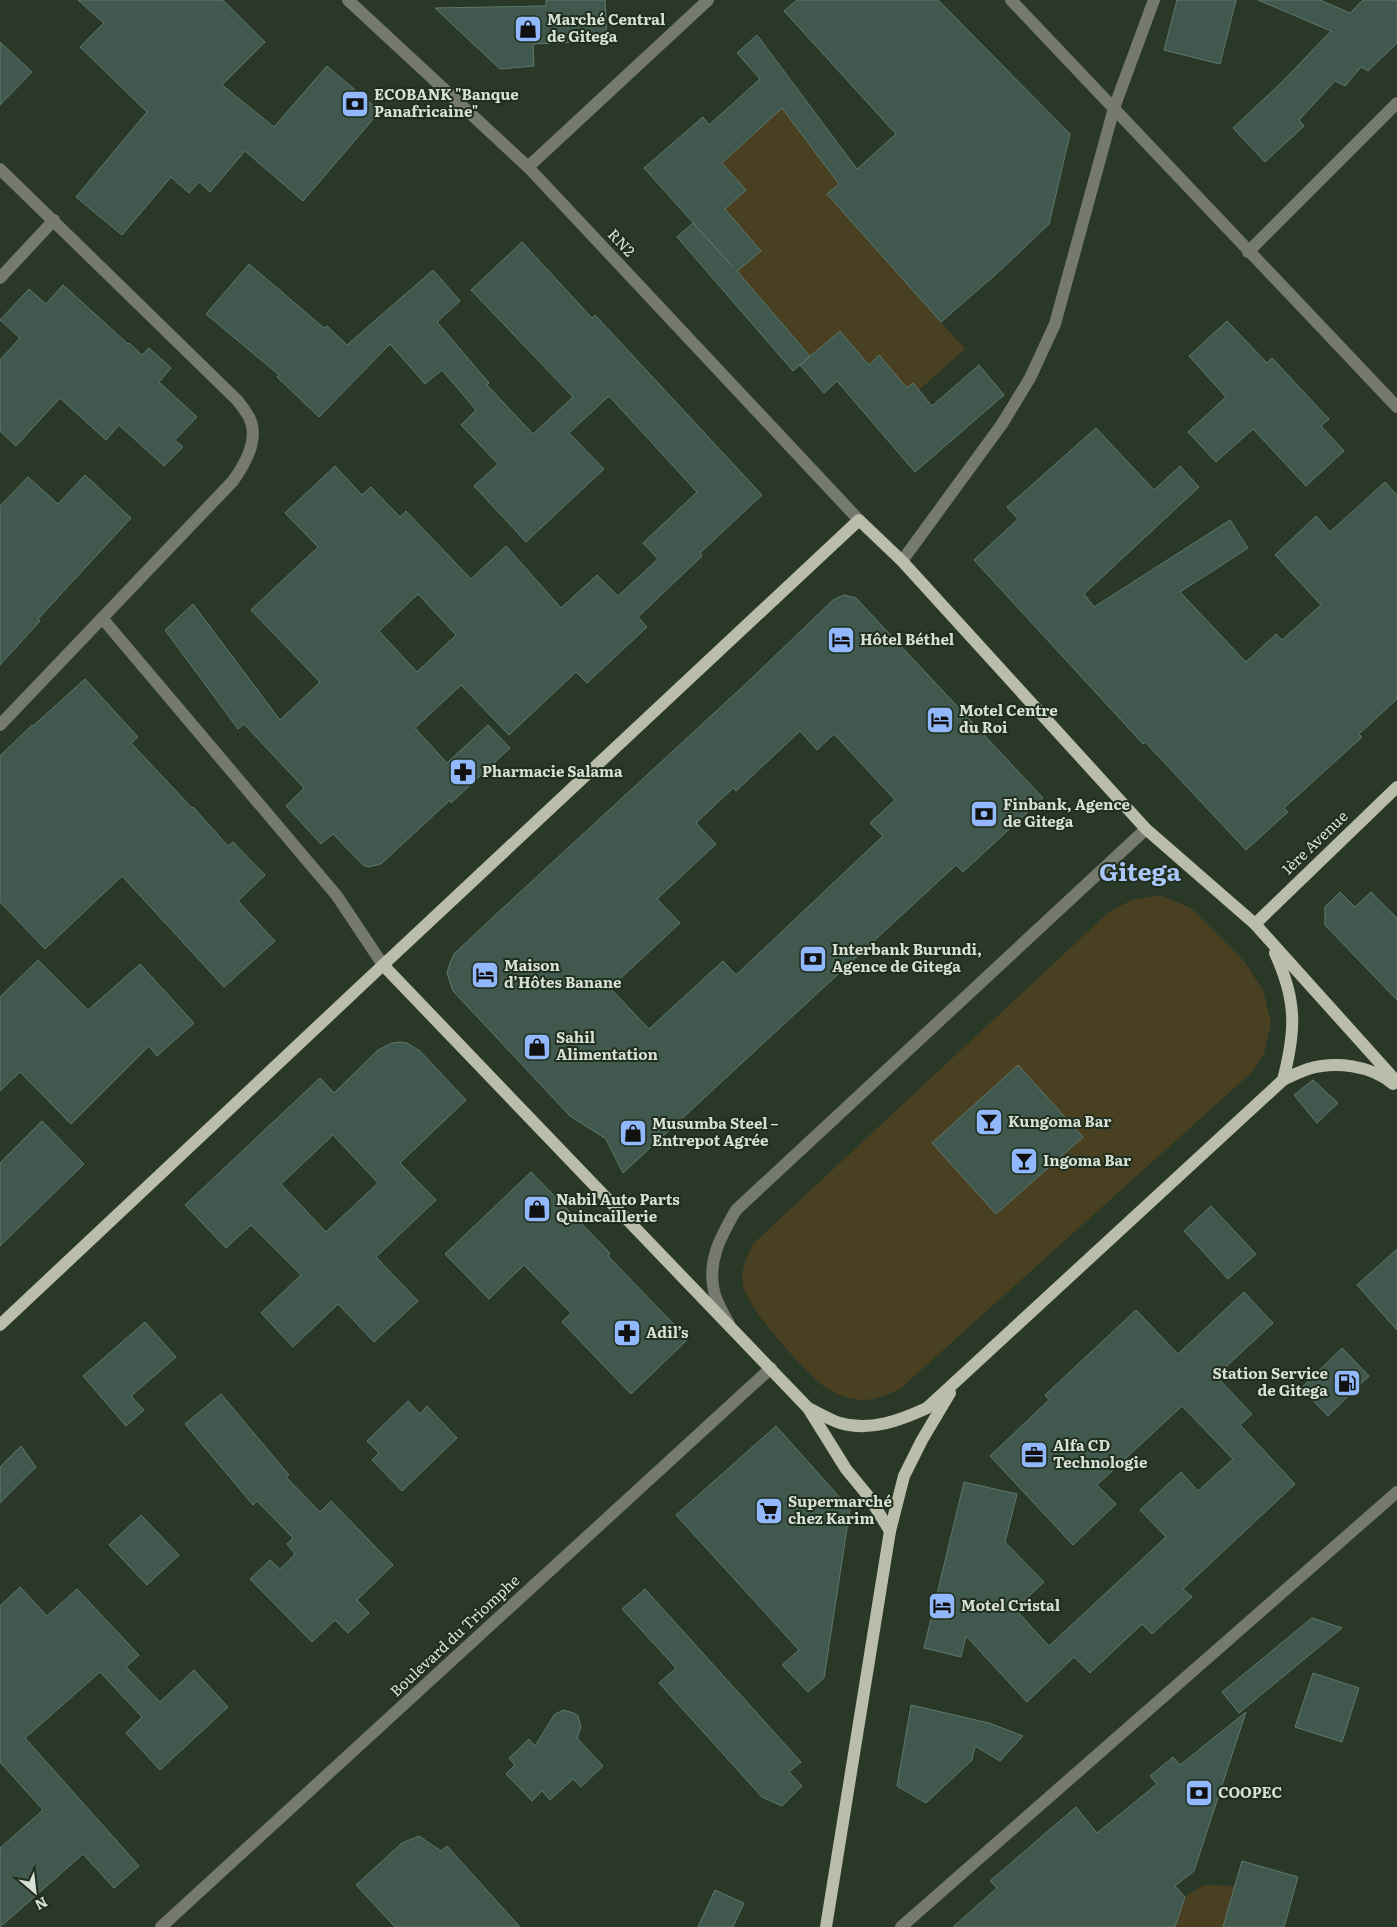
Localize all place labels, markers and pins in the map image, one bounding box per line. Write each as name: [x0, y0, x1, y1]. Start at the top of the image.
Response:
place label: Marché Central de Gitega: [547, 7, 666, 47]
shop icon: Marché Central de Gitega: [513, 14, 543, 44]
place label: ECOBANK "Banque Panafricaine": [374, 82, 519, 122]
bank icon: ECOBANK "Banque Panafricaine": [340, 89, 370, 119]
hotel icon: Hôtel Béthel: [826, 625, 856, 655]
place label: Hôtel Béthel: [860, 627, 955, 650]
place label: Motel Centre du Roi: [959, 698, 1058, 738]
hotel icon: Motel Centre du Roi: [925, 705, 955, 735]
pharmacy icon: Pharmacie Salama: [448, 757, 478, 787]
place label: Pharmacie Salama: [482, 759, 623, 782]
place label: Finbank, Agence de Gitega: [1003, 792, 1131, 832]
bank icon: Finbank, Agence de Gitega: [969, 799, 999, 829]
place label: Interbank Burundi, Agence de Gitega: [832, 937, 982, 977]
bank icon: Interbank Burundi, Agence de Gitega: [798, 944, 828, 974]
place label: Maison d’Hôtes Banane: [504, 953, 622, 993]
hotel icon: Maison d’Hôtes Banane: [470, 960, 500, 990]
place label: Sahil Alimentation: [556, 1025, 658, 1065]
shop icon: Sahil Alimentation: [522, 1032, 552, 1062]
bar icon: Kungoma Bar: [974, 1107, 1004, 1137]
place label: Kungoma Bar: [1008, 1109, 1111, 1132]
place label: Musumba Steel – Entrepot Agrée: [652, 1111, 779, 1151]
shop icon: Musumba Steel – Entrepot Agrée: [618, 1118, 648, 1148]
bar icon: Ingoma Bar: [1009, 1146, 1039, 1176]
place label: Ingoma Bar: [1043, 1148, 1131, 1171]
place label: Nabil Auto Parts Quincaillerie: [556, 1187, 680, 1227]
shop icon: Nabil Auto Parts Quincaillerie: [522, 1194, 552, 1224]
pharmacy icon: Adil’s: [612, 1318, 642, 1348]
place label: Adil’s: [646, 1320, 689, 1343]
place label: Station Service de Gitega: [1213, 1361, 1328, 1401]
fuel station icon: Station Service de Gitega: [1332, 1368, 1362, 1398]
place label: Alfa CD Technologie: [1053, 1433, 1148, 1473]
office icon: Alfa CD Technologie: [1019, 1440, 1049, 1470]
place label: Supermarché chez Karim: [788, 1489, 892, 1529]
supermarket icon: Supermarché chez Karim: [754, 1496, 784, 1526]
hotel icon: Motel Cristal: [927, 1591, 957, 1621]
place label: Motel Cristal: [961, 1593, 1061, 1616]
bank icon: COOPEC: [1184, 1778, 1214, 1808]
place label: COOPEC: [1218, 1780, 1282, 1803]

